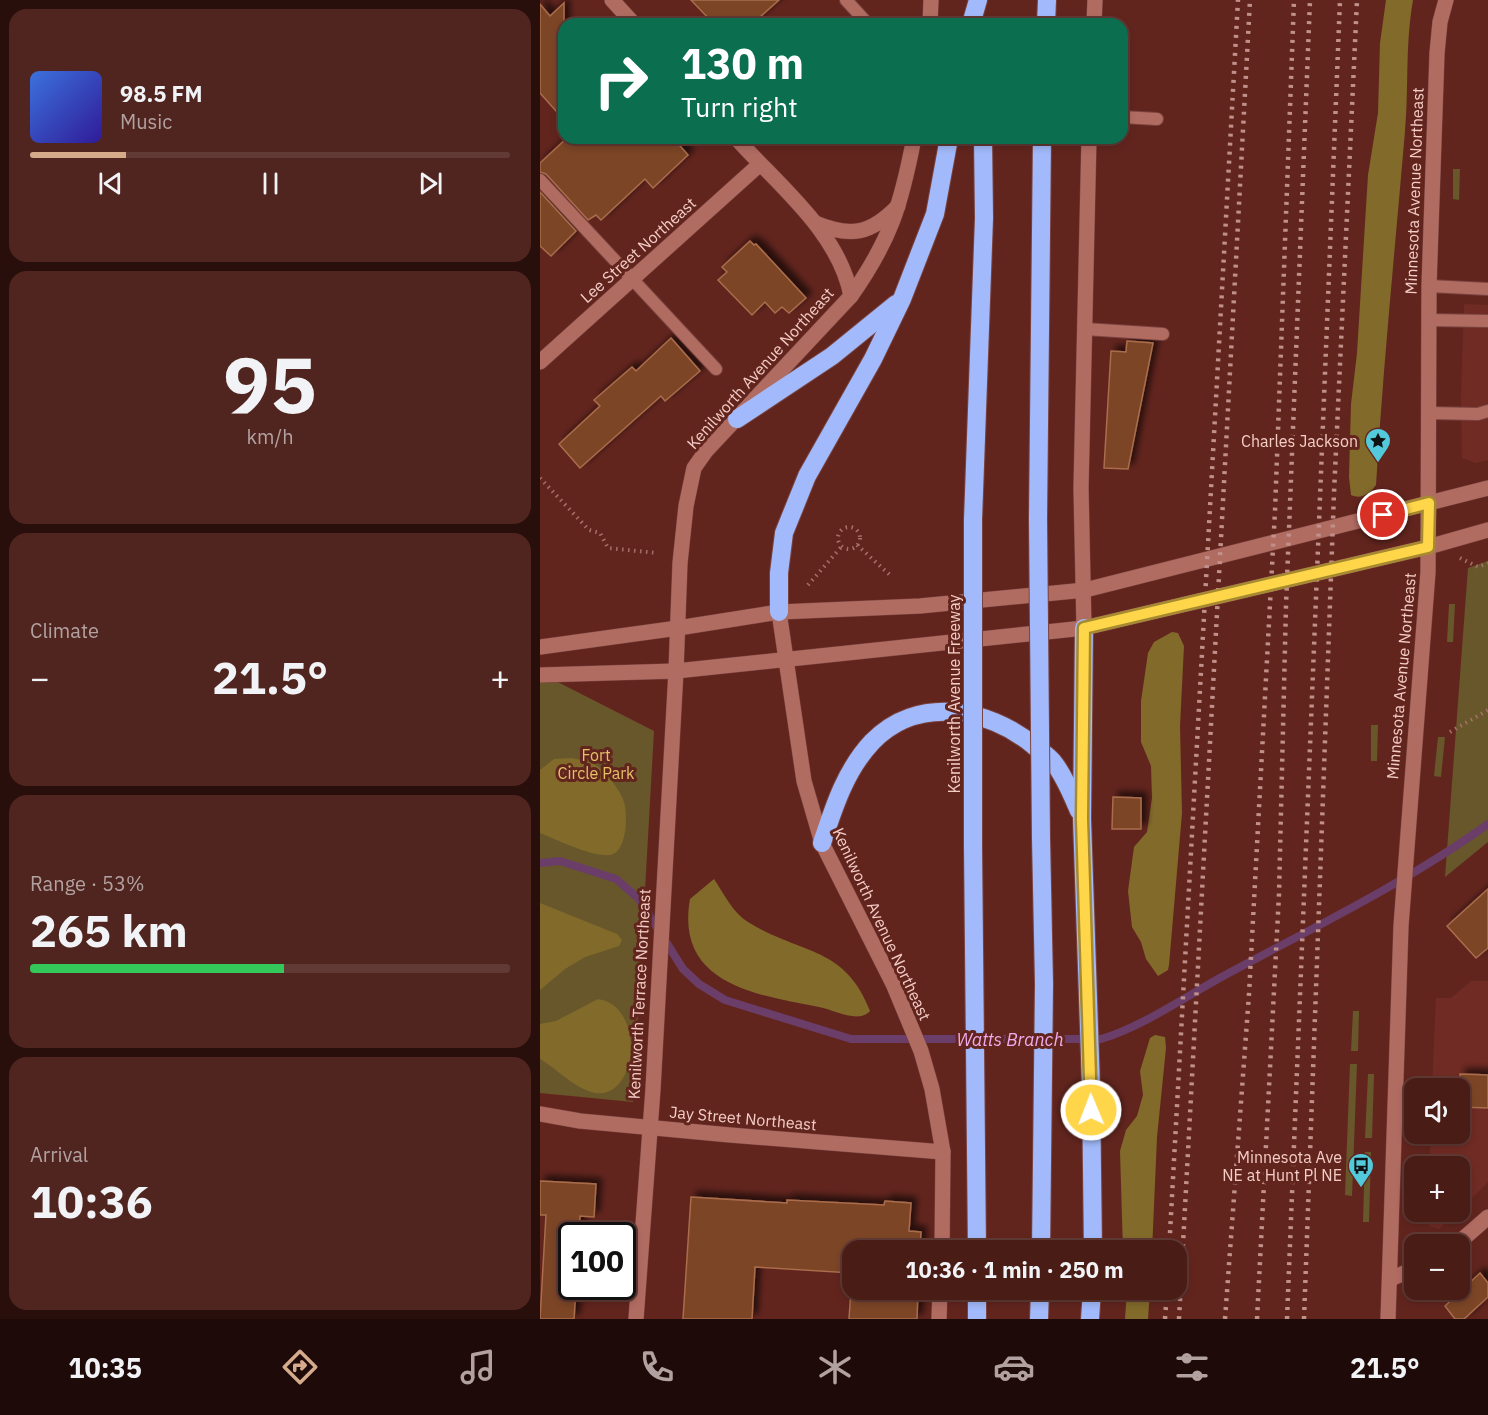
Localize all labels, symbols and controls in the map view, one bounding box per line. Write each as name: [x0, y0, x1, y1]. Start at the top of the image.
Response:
text: 130 m: [681, 36, 804, 91]
icon: right: [582, 42, 660, 120]
text: 98.5 FM: [120, 79, 203, 108]
street label: Minnesota Avenue Northeast: [1400, 87, 1428, 295]
text: Turn right: [681, 89, 798, 124]
text: Music: [120, 108, 172, 135]
icon: previous: [94, 167, 127, 200]
icon: pause: [254, 167, 287, 200]
icon: next: [414, 167, 447, 200]
street label: Lee Street Northeast: [576, 193, 700, 307]
street label: Kenilworth Avenue Northeast: [682, 283, 838, 453]
text: 95: [223, 333, 317, 434]
text: km/h: [246, 423, 294, 450]
place icon: Charles Jackson: [1363, 426, 1393, 464]
place label: Charles Jackson: [1241, 431, 1358, 451]
pin: [1357, 489, 1408, 540]
icon: arrive: [1366, 498, 1399, 531]
street label: Minnesota Avenue Northeast: [1382, 572, 1420, 780]
street label: Kenilworth Avenue Freeway: [944, 594, 964, 794]
text: Climate: [30, 617, 99, 644]
text: 21.5°: [212, 648, 328, 706]
text: −: [30, 656, 50, 699]
text: +: [490, 656, 510, 699]
park label: Fort Circle Park: [557, 745, 635, 783]
street label: Kenilworth Avenue Northeast: [829, 825, 935, 1023]
text: Range · 53%: [30, 870, 145, 897]
street label: Kenilworth Terrace Northeast: [624, 888, 654, 1100]
text: 265 km: [30, 901, 188, 959]
water label: Watts Branch: [956, 1028, 1064, 1051]
position arrow: [1059, 1078, 1123, 1142]
map controls: [1404, 1078, 1470, 1300]
button: sound: [1404, 1078, 1470, 1144]
street label: Jay Street Northeast: [669, 1102, 817, 1134]
text: Arrival: [30, 1141, 88, 1168]
place label: Minnesota Ave NE at Hunt Pl NE: [1222, 1147, 1342, 1185]
bus stop icon: Minnesota Ave NE at Hunt Pl NE: [1346, 1151, 1376, 1189]
button: +: [1404, 1156, 1470, 1222]
text: 10:36: [30, 1172, 153, 1230]
speed limit sign: 100: [558, 1222, 636, 1300]
button: −: [1404, 1234, 1470, 1300]
text: 10:36 · 1 min · 250 m: [905, 1255, 1124, 1284]
icon: directions: [279, 1346, 321, 1388]
icon: music: [457, 1346, 499, 1388]
icon: phone: [636, 1346, 678, 1388]
icon: climate: [814, 1346, 856, 1388]
icon: car: [993, 1346, 1035, 1388]
icon: filters: [1171, 1346, 1213, 1388]
text: 10:35: [68, 1350, 142, 1385]
text: 21.5°: [1350, 1350, 1420, 1385]

